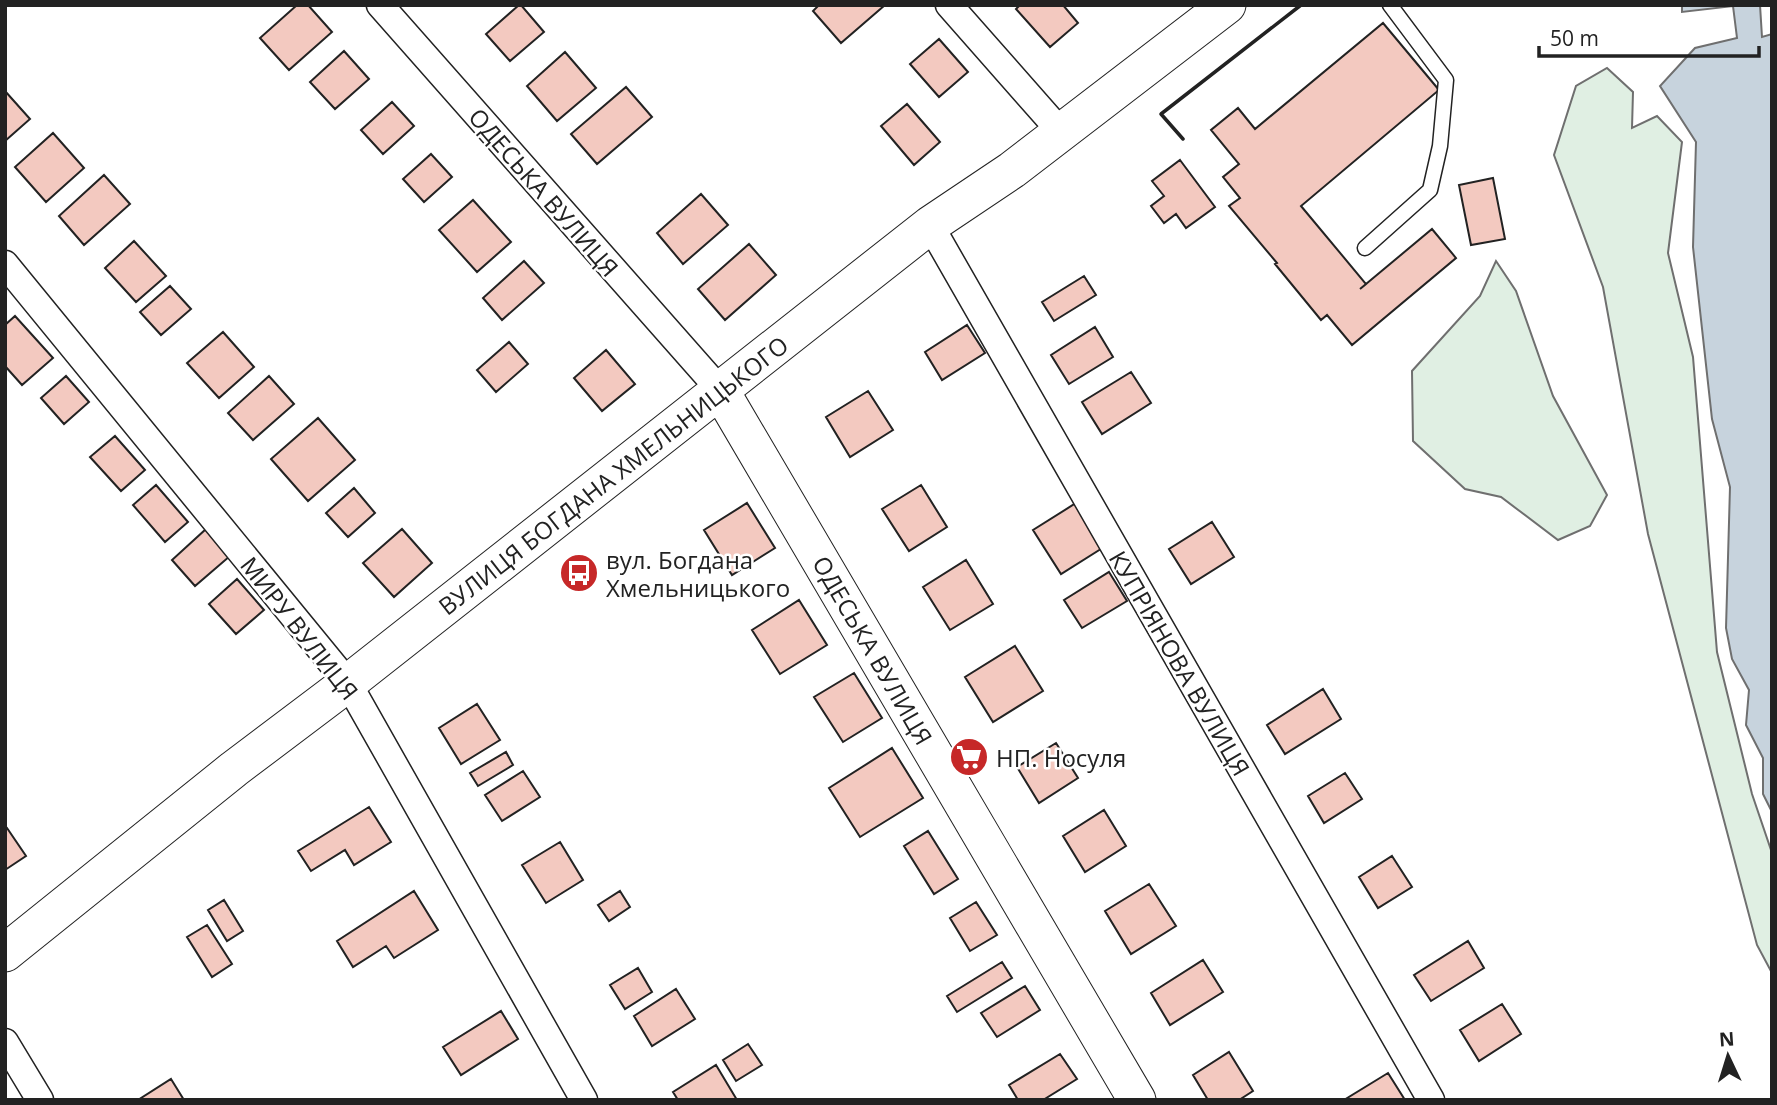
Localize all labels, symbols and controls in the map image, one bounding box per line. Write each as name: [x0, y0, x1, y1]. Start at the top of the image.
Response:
scale bar: [1539, 14, 1760, 58]
text: 50 m: [1550, 24, 1599, 52]
street label: ОДЕСЬКА ВУЛИЦЯ: [462, 101, 626, 283]
street label: ВУЛИЦЯ БОГДАНА ХМЕЛЬНИЦЬКОГО: [431, 328, 795, 622]
place label: вул. Богдана Хмельницького: [606, 543, 790, 604]
street label: КУПРІЯНОВА ВУЛИЦЯ: [1102, 544, 1258, 782]
street label: МИРУ ВУЛИЦЯ: [234, 549, 366, 707]
street label: ОДЕСЬКА ВУЛИЦЯ: [805, 549, 941, 751]
bus stop icon: вул. Богдана Хмельницького: [558, 552, 600, 594]
supermarket icon: НП. Носуля: [948, 736, 990, 778]
place label: НП. Носуля: [996, 741, 1126, 774]
north arrow: [1693, 1021, 1763, 1091]
text: N: [1718, 1026, 1735, 1053]

